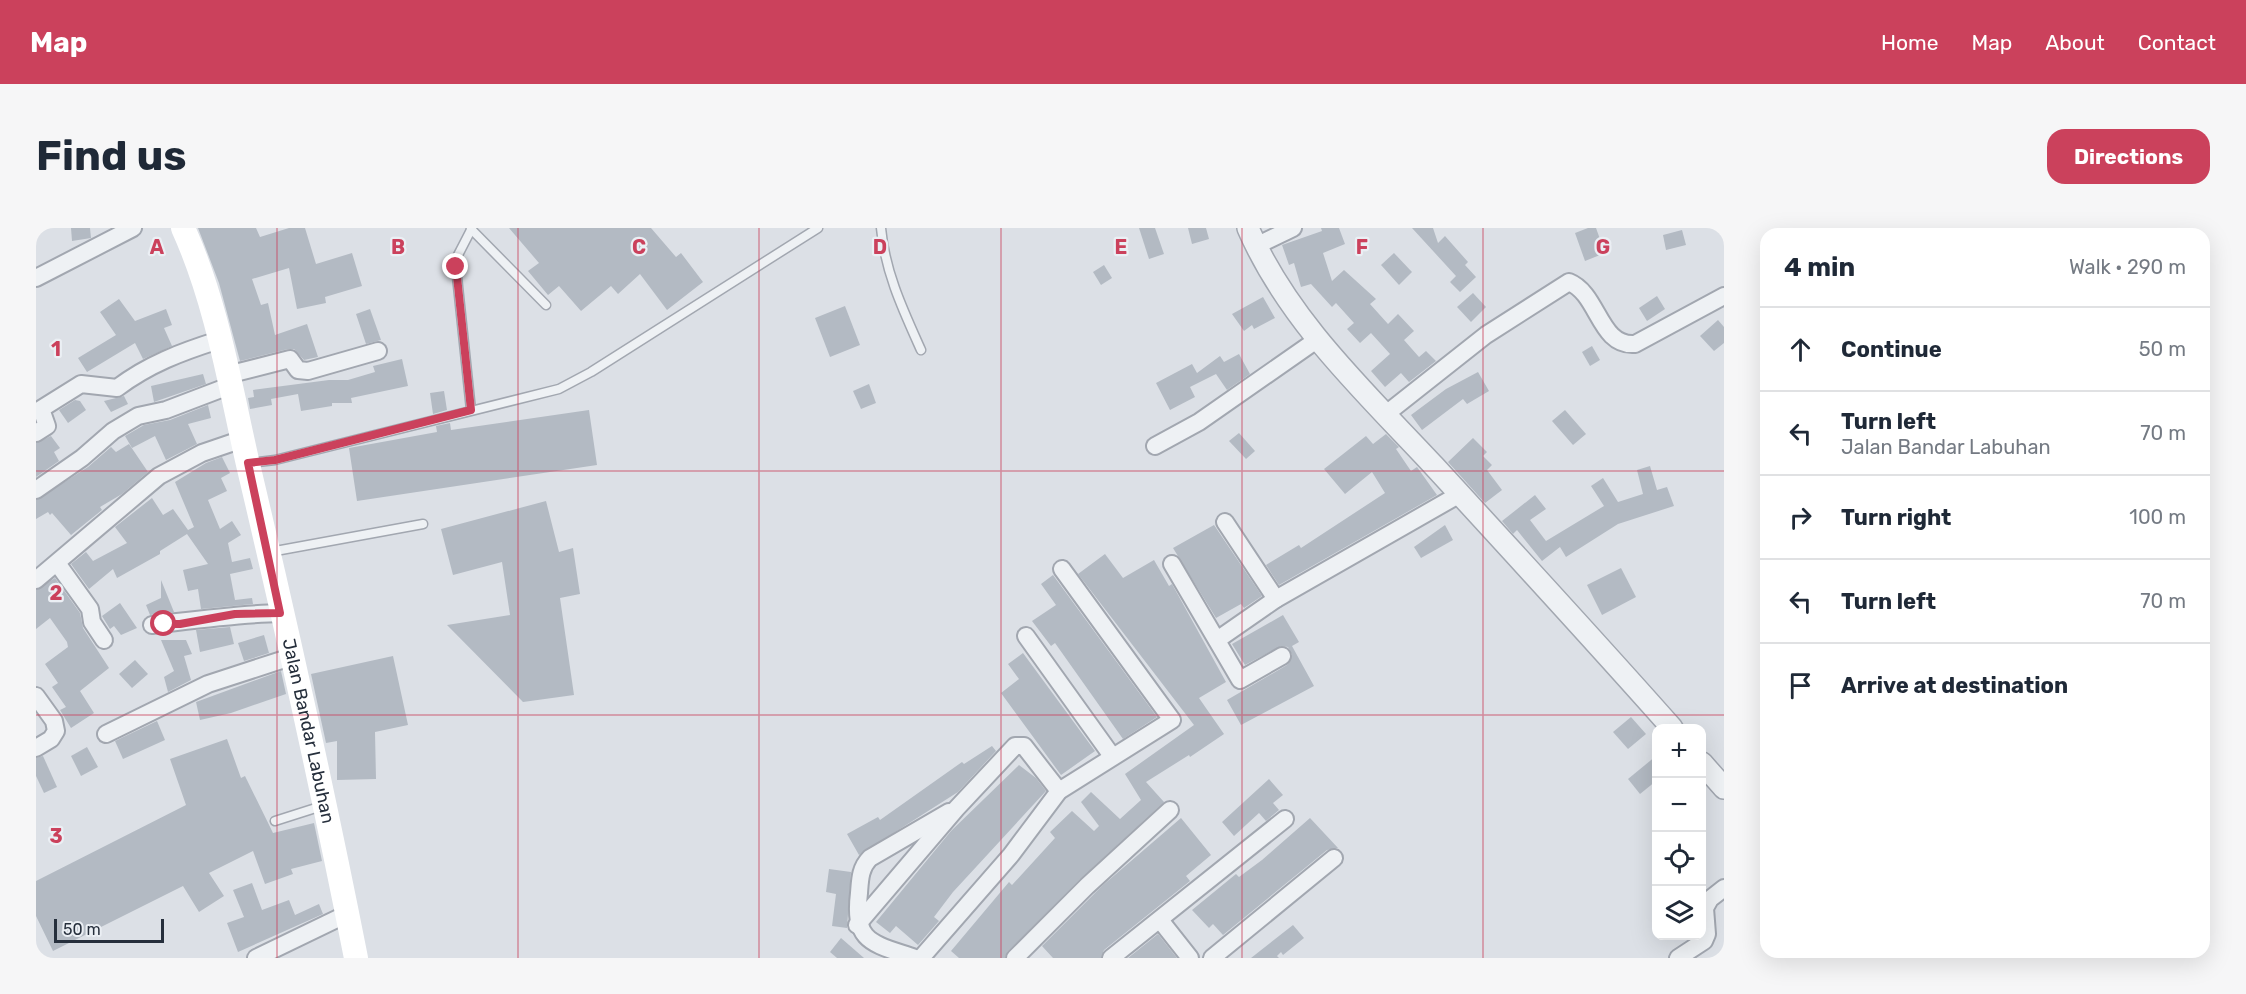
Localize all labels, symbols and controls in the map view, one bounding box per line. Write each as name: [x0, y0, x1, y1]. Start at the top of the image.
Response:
text: Map: [30, 26, 87, 59]
text: Home: [1881, 30, 1938, 55]
text: Map: [1971, 30, 2012, 55]
text: About: [2045, 30, 2105, 55]
text: Contact: [2138, 30, 2216, 55]
button: Directions: [2047, 129, 2210, 184]
text: Find us: [36, 131, 187, 181]
text: A: [150, 235, 165, 259]
text: B: [391, 235, 405, 259]
text: C: [632, 235, 646, 259]
text: D: [873, 235, 887, 259]
text: E: [1115, 235, 1127, 259]
text: F: [1356, 235, 1368, 259]
text: G: [1596, 235, 1610, 259]
text: 4 min: [1784, 252, 1855, 283]
route end: [442, 253, 468, 279]
text: Walk · 290 m: [2069, 255, 2186, 279]
icon: ahead: [1784, 333, 1817, 366]
text: Continue: [1841, 336, 1942, 363]
text: 1: [51, 337, 61, 361]
text: 50 m: [2139, 337, 2186, 361]
text: Turn left: [1841, 408, 1936, 435]
icon: left: [1784, 417, 1817, 450]
text: 70 m: [2140, 421, 2186, 445]
text: Jalan Bandar Labuhan: [1841, 435, 2051, 459]
icon: right: [1784, 501, 1817, 534]
text: Turn right: [1841, 504, 1951, 531]
text: 100 m: [2129, 505, 2186, 529]
text: 2: [50, 581, 63, 605]
icon: left: [1784, 585, 1817, 618]
text: Turn left: [1841, 588, 1936, 615]
text: 70 m: [2140, 589, 2186, 613]
route start: [150, 610, 176, 636]
street label: Jalan Bandar Labuhan: [278, 636, 339, 826]
icon: arrive: [1784, 669, 1817, 702]
text: Arrive at destination: [1841, 672, 2068, 699]
map controls: [1652, 724, 1706, 940]
button: +: [1652, 724, 1706, 778]
button: −: [1652, 778, 1706, 832]
text: 3: [49, 824, 63, 848]
button: locate: [1652, 832, 1706, 886]
button: layers: [1652, 886, 1706, 940]
scale bar: [54, 916, 164, 944]
text: 50 m: [63, 920, 101, 939]

